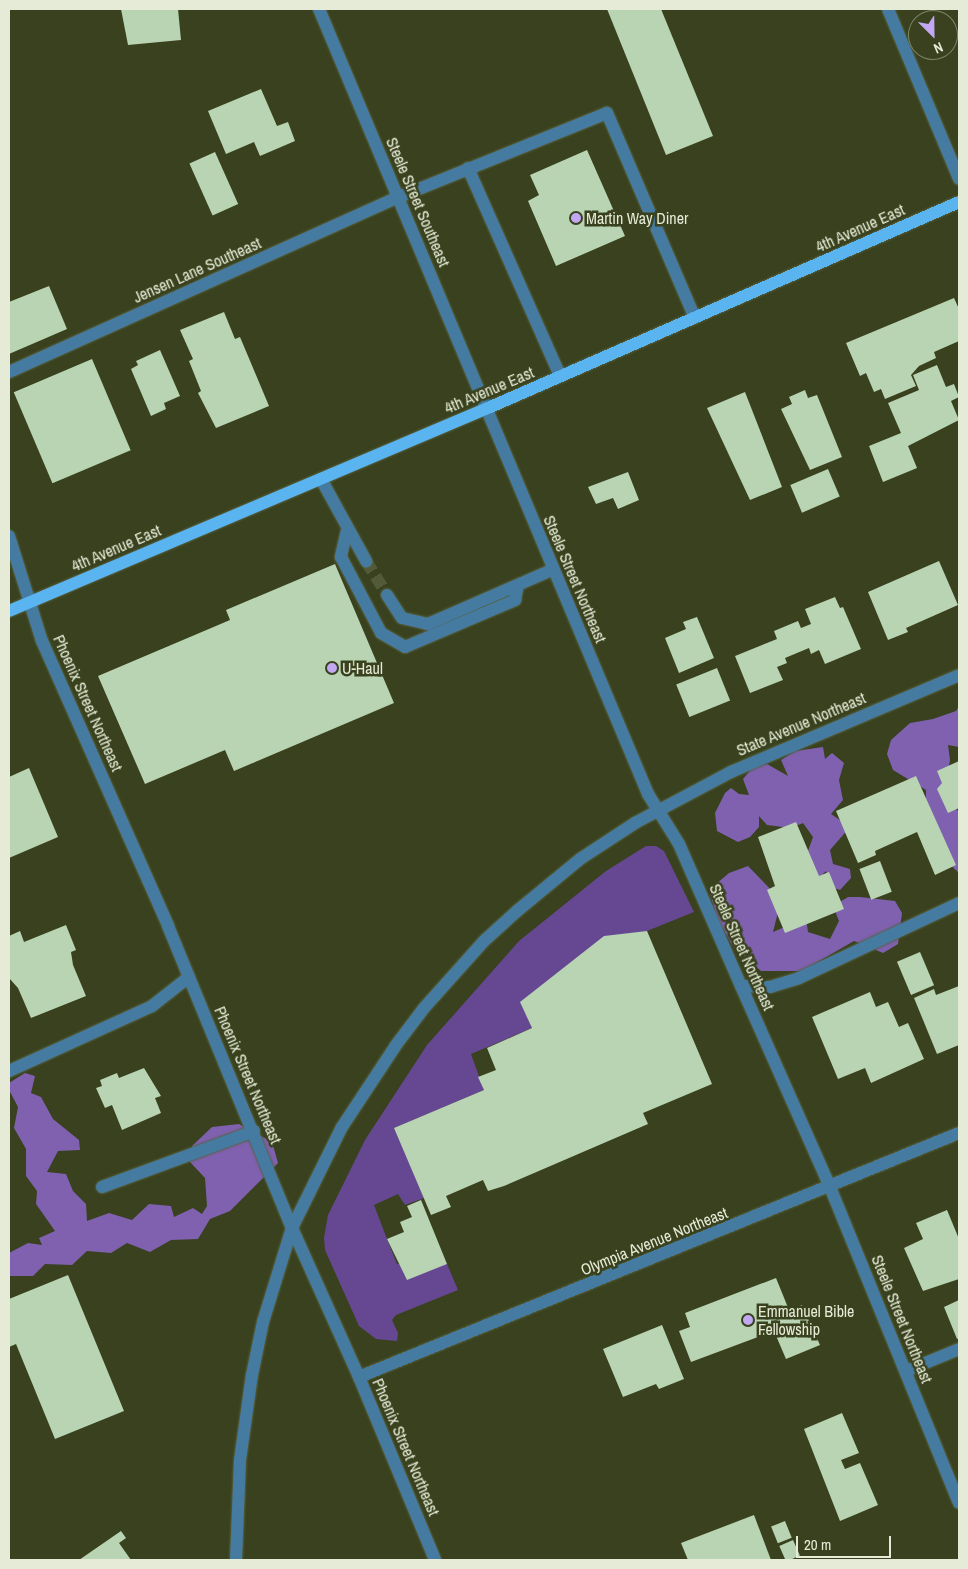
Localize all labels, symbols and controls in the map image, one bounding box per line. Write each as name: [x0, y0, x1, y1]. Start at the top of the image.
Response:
north arrow: [908, 10, 958, 60]
text: N: [931, 38, 946, 58]
street label: Steele Street Southeast: [382, 134, 454, 270]
street label: 4th Avenue East: [812, 200, 908, 256]
place label: Martin Way Diner: [586, 208, 688, 228]
marker: Martin Way Diner: [570, 212, 582, 224]
street label: Jensen Lane Southeast: [130, 233, 264, 307]
street label: 4th Avenue East: [441, 362, 537, 418]
street label: Steele Street Northeast: [540, 512, 610, 646]
street label: 4th Avenue East: [68, 520, 164, 576]
street label: Phoenix Street Northeast: [49, 632, 127, 774]
place label: U-Haul: [342, 658, 383, 678]
marker: U-Haul: [326, 662, 338, 674]
street label: State Avenue Northeast: [733, 688, 869, 760]
street label: Steele Street Northeast: [705, 881, 779, 1013]
street label: Phoenix Street Northeast: [210, 1003, 286, 1147]
street label: Olympia Avenue Northeast: [577, 1203, 731, 1279]
street label: Steele Street Northeast: [868, 1252, 936, 1386]
place label: Emmanuel Bible Fellowship: [758, 1301, 854, 1339]
marker: Emmanuel Bible Fellowship: [742, 1314, 754, 1326]
street label: Phoenix Street Northeast: [368, 1375, 444, 1519]
scale bar: [798, 1526, 893, 1558]
text: 20 m: [804, 1534, 831, 1555]

